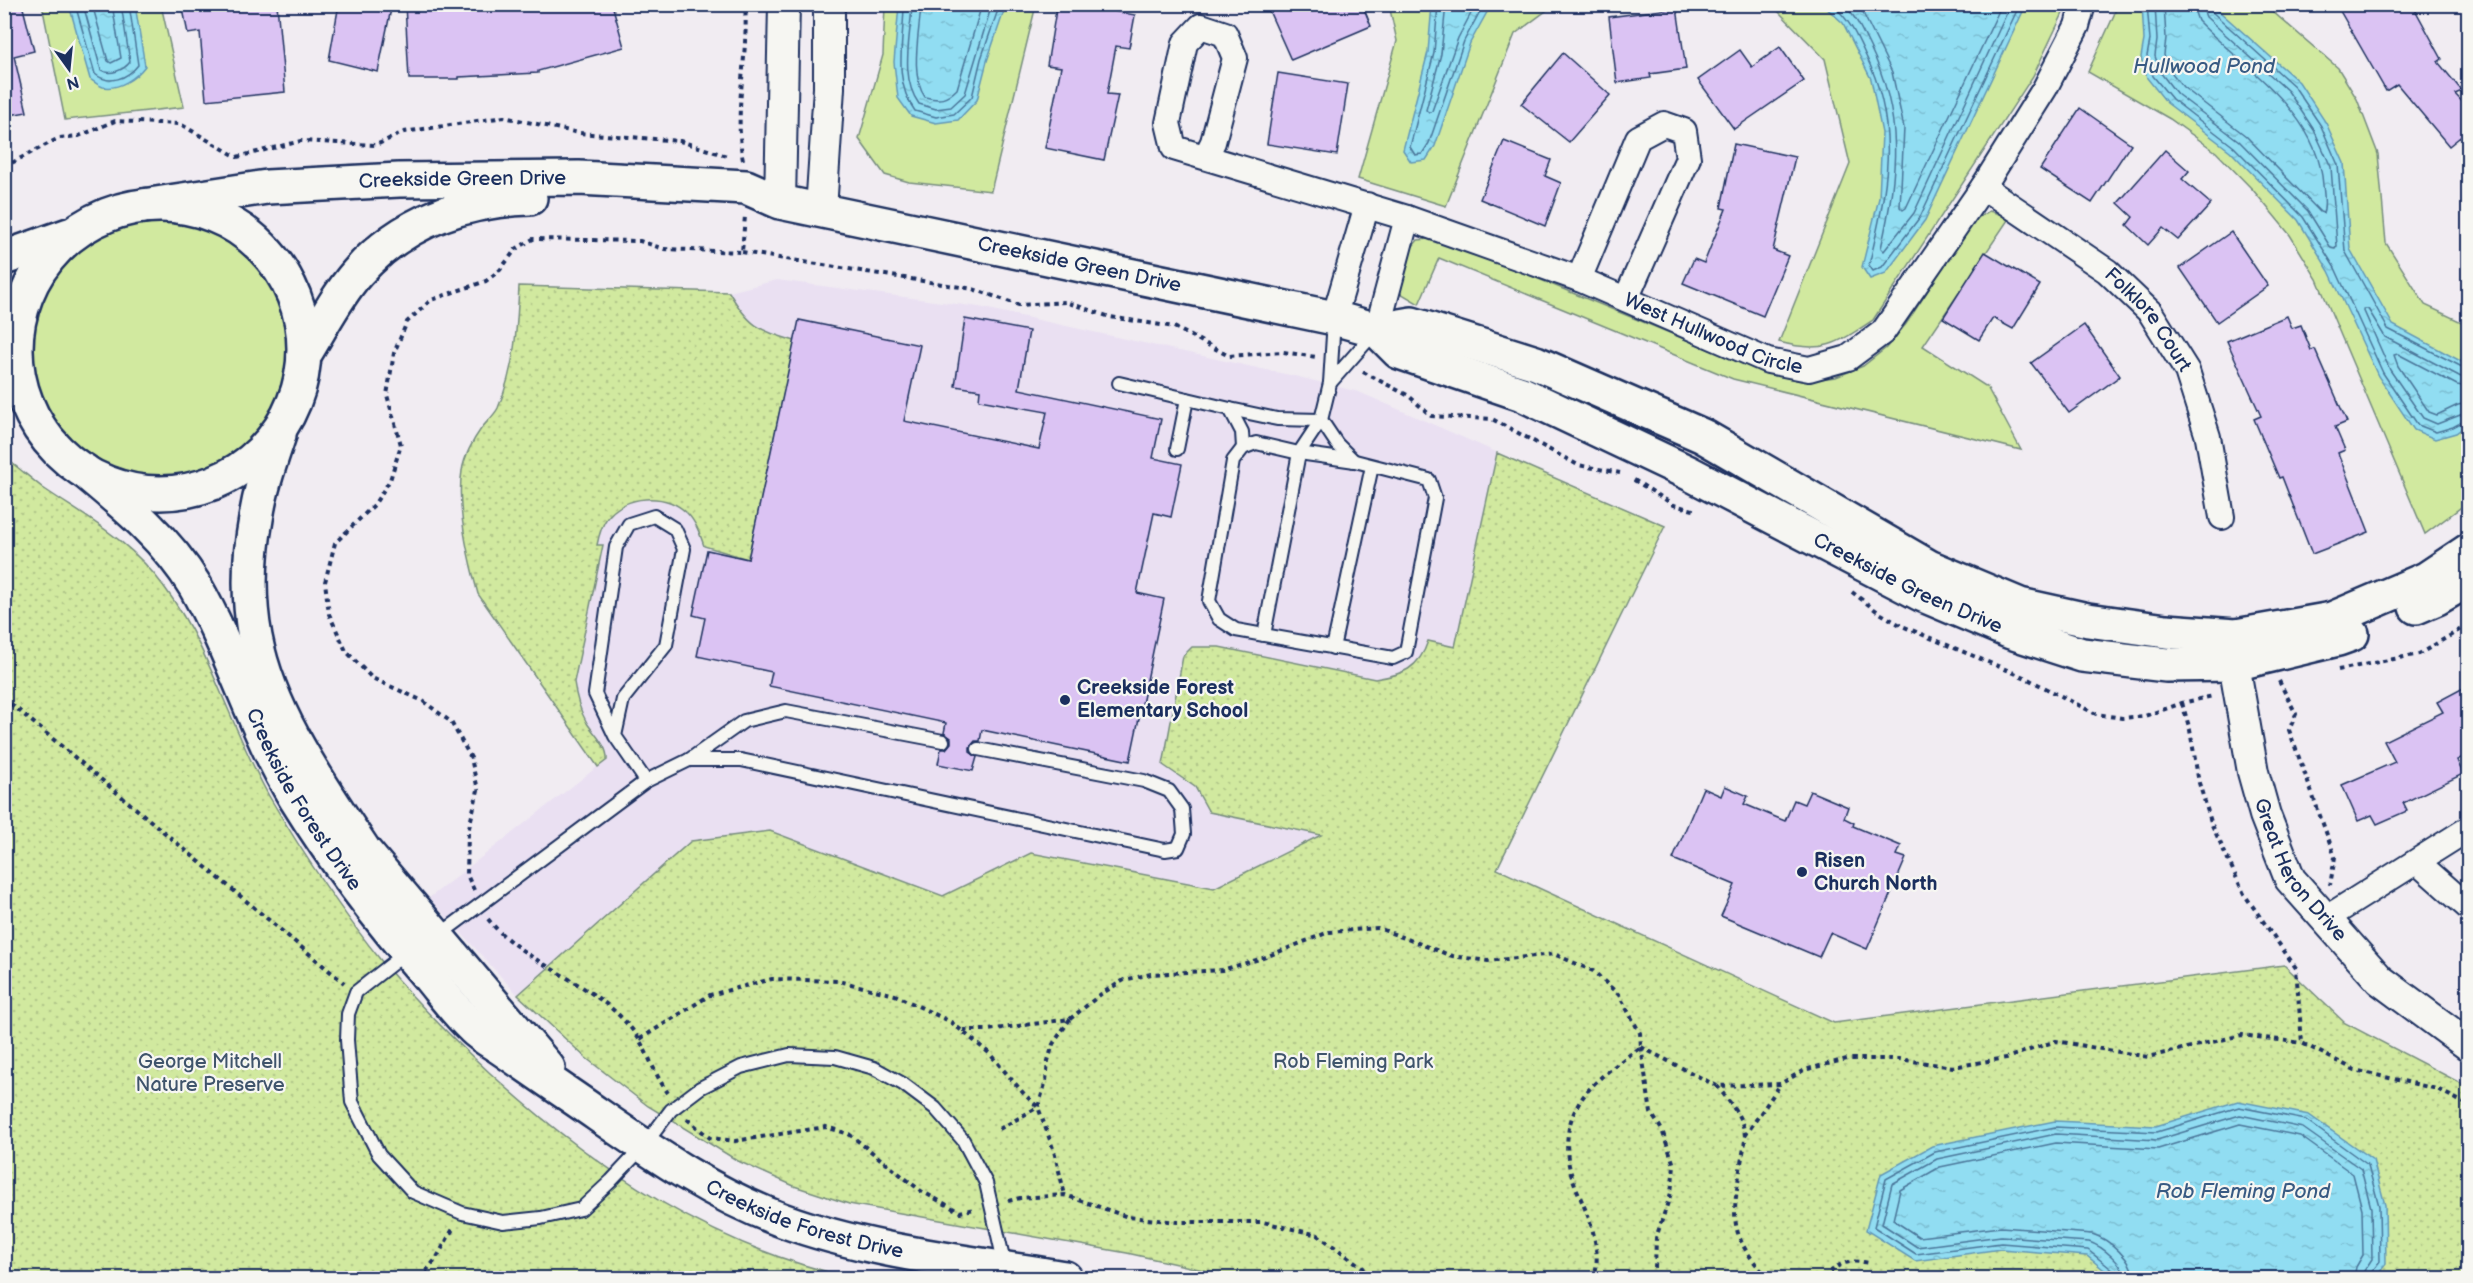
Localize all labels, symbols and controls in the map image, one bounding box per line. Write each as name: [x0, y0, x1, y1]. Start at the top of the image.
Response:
north arrow: [39, 39, 99, 99]
water label: Hullwood Pond: [2133, 54, 2276, 79]
text: N: [64, 71, 81, 93]
street label: Creekside Green Drive: [358, 166, 566, 194]
street label: Creekside Green Drive: [976, 232, 1183, 298]
street label: Folklore Court: [2099, 263, 2196, 376]
street label: West Hullwood Circle: [1620, 288, 1805, 379]
street label: Creekside Green Drive: [1809, 528, 2006, 639]
place label: Creekside Forest Elementary School: [1077, 676, 1248, 723]
marker: Creekside Forest Elementary School: [1058, 693, 1072, 707]
street label: Creekside Forest Drive: [241, 705, 367, 895]
street label: Great Heron Drive: [2249, 796, 2352, 946]
place label: Risen Church North: [1814, 849, 1937, 896]
marker: Risen Church North: [1795, 865, 1809, 879]
park label: George Mitchell Nature Preserve: [135, 1050, 285, 1097]
park label: Rob Fleming Park: [1273, 1050, 1433, 1074]
street label: Creekside Forest Drive: [701, 1175, 905, 1264]
water label: Rob Fleming Pond: [2156, 1179, 2331, 1204]

